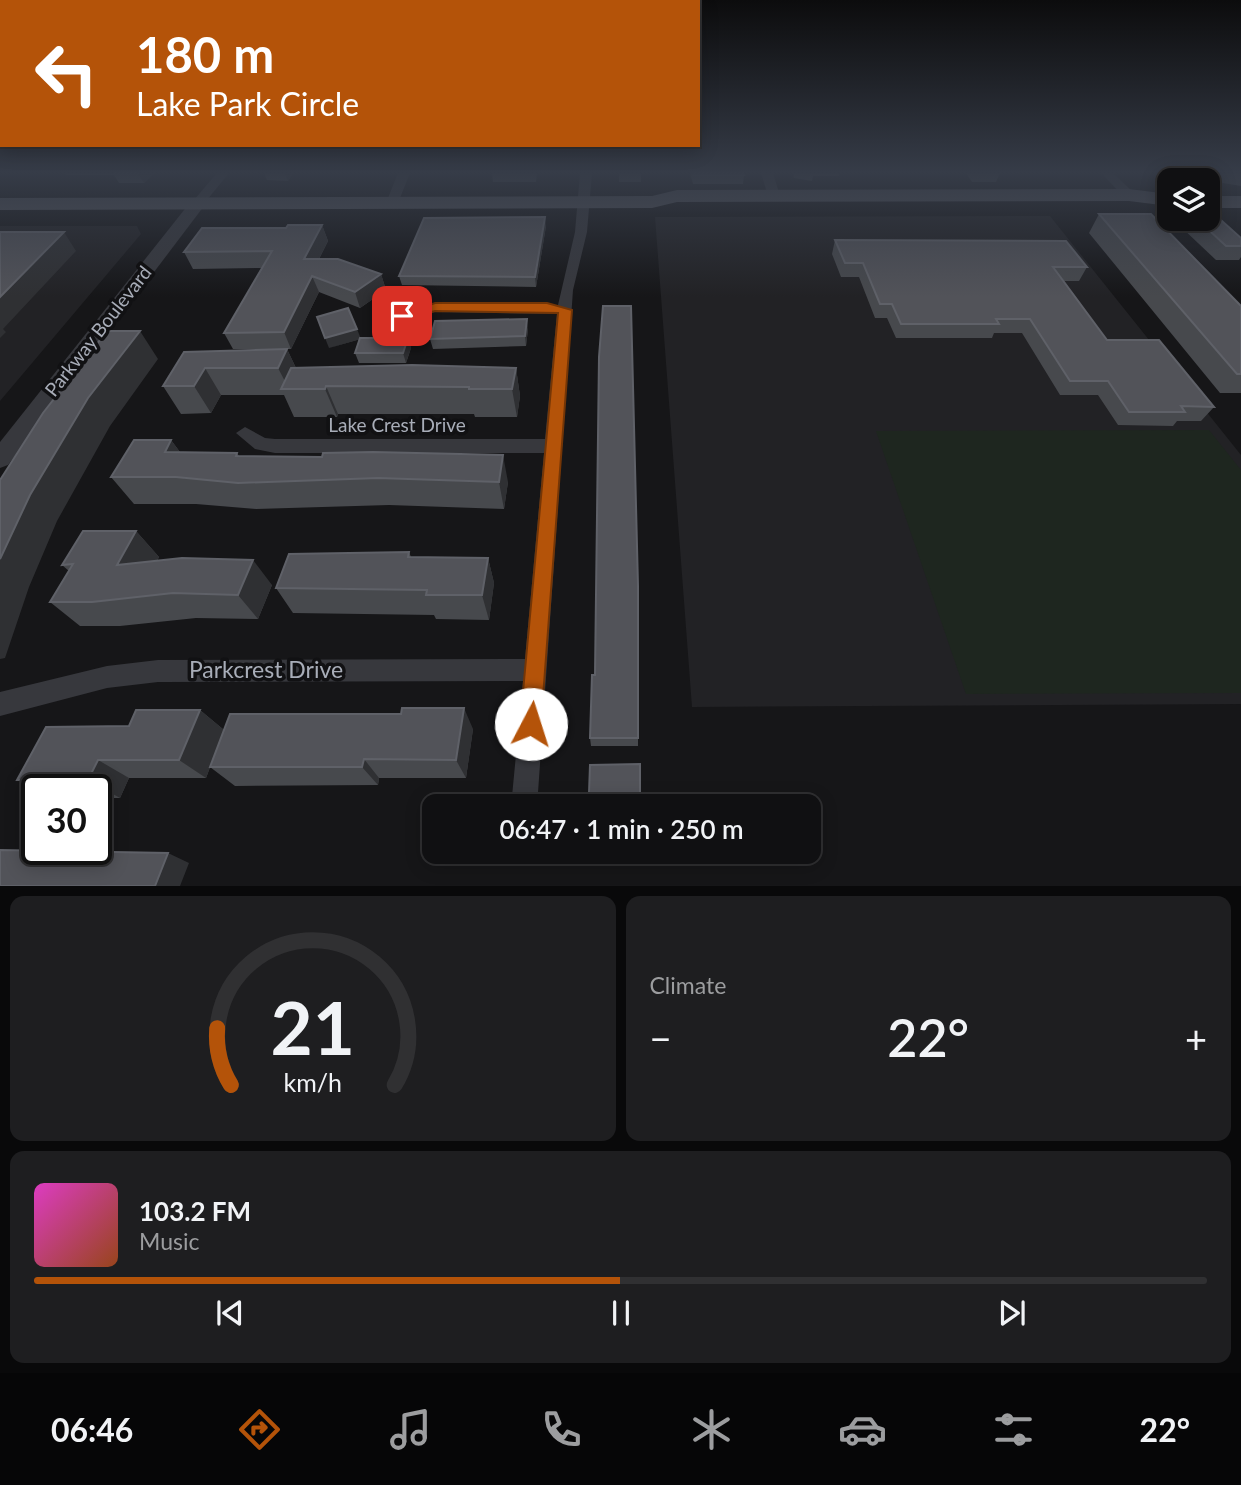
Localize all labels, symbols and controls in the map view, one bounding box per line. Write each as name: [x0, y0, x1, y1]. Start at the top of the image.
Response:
text: 180 m: [136, 25, 274, 83]
icon: left: [21, 28, 112, 119]
text: Lake Park Circle: [136, 84, 359, 123]
map controls: [1157, 168, 1220, 231]
button: layers: [1157, 168, 1220, 231]
street label: Parkway Boulevard: [39, 261, 156, 401]
pin: [372, 286, 432, 346]
icon: arrive: [383, 297, 421, 335]
street label: Lake Crest Drive: [328, 413, 466, 436]
street label: Parkcrest Drive: [189, 655, 343, 683]
position arrow: [494, 687, 568, 761]
speed limit sign: 30: [21, 774, 112, 865]
text: 06:47 · 1 min · 250 m: [499, 813, 744, 845]
text: Climate: [650, 971, 726, 999]
text: 21: [271, 983, 355, 1071]
text: 22°: [887, 1006, 969, 1068]
text: −: [650, 1015, 672, 1061]
text: +: [1185, 1015, 1207, 1061]
text: km/h: [283, 1066, 342, 1096]
text: 103.2 FM: [139, 1195, 251, 1227]
text: Music: [139, 1227, 199, 1255]
icon: previous: [211, 1294, 249, 1332]
icon: pause: [602, 1294, 640, 1332]
icon: next: [993, 1294, 1031, 1332]
icon: directions: [235, 1405, 284, 1454]
icon: music: [386, 1405, 435, 1454]
icon: phone: [537, 1405, 586, 1454]
icon: climate: [687, 1405, 736, 1454]
icon: car: [838, 1405, 887, 1454]
icon: filters: [989, 1405, 1038, 1454]
text: 06:46: [51, 1410, 133, 1449]
text: 22°: [1140, 1410, 1190, 1449]

